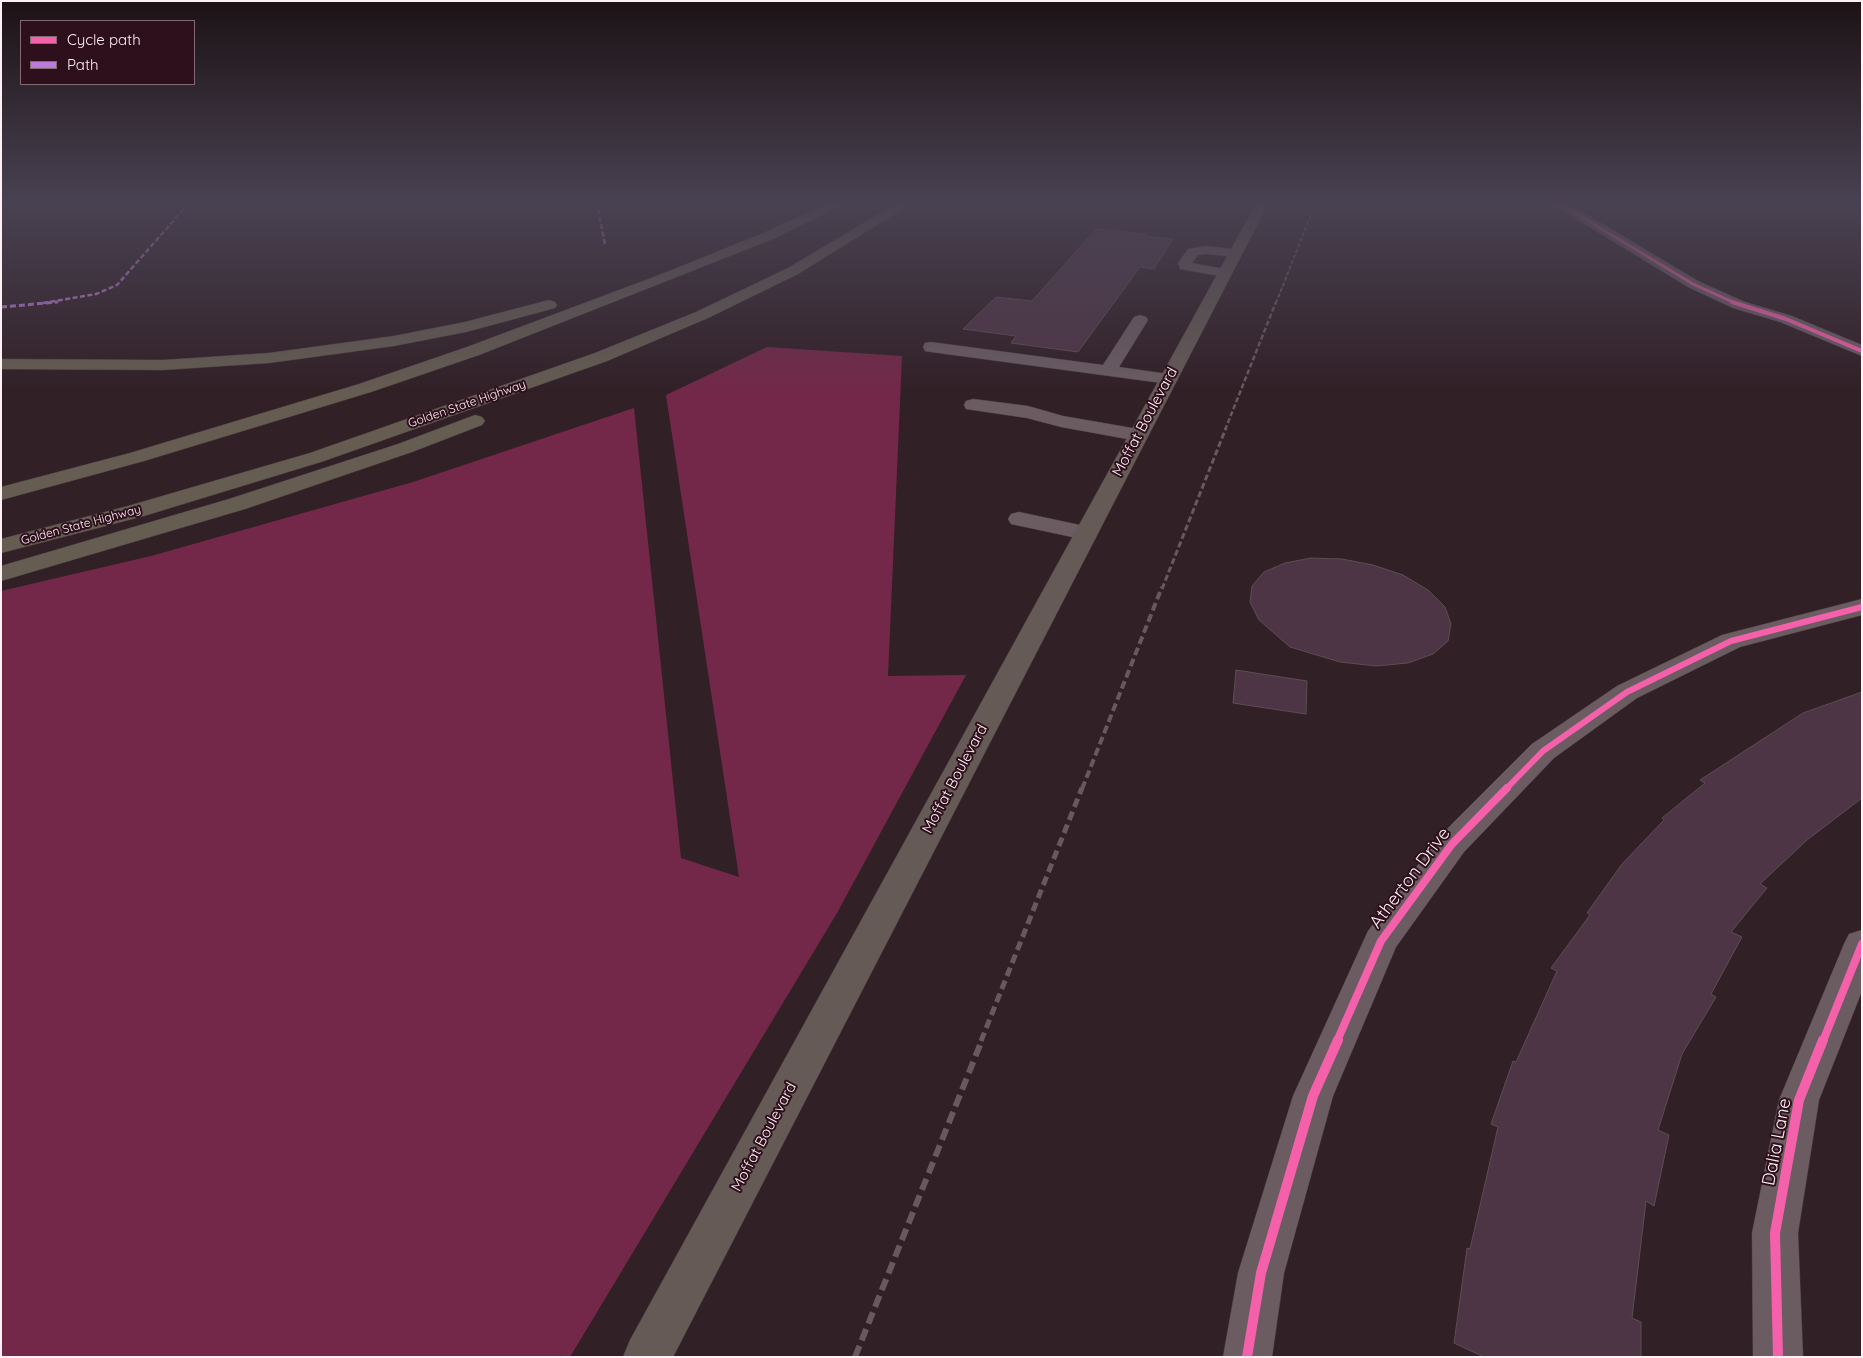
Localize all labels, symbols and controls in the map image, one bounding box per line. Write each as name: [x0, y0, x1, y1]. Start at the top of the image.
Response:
legend: [20, 20, 195, 85]
text: Cycle path: [67, 30, 141, 49]
text: Path: [67, 55, 99, 74]
street label: Moffat Boulevard: [1109, 364, 1181, 480]
street label: Golden State Highway: [406, 377, 528, 431]
street label: Golden State Highway: [20, 502, 142, 548]
street label: Moffat Boulevard: [919, 721, 991, 837]
street label: Atherton Drive: [1365, 823, 1455, 933]
street label: Moffat Boulevard: [728, 1079, 800, 1195]
street label: Dalia Lane: [1758, 1096, 1796, 1188]

